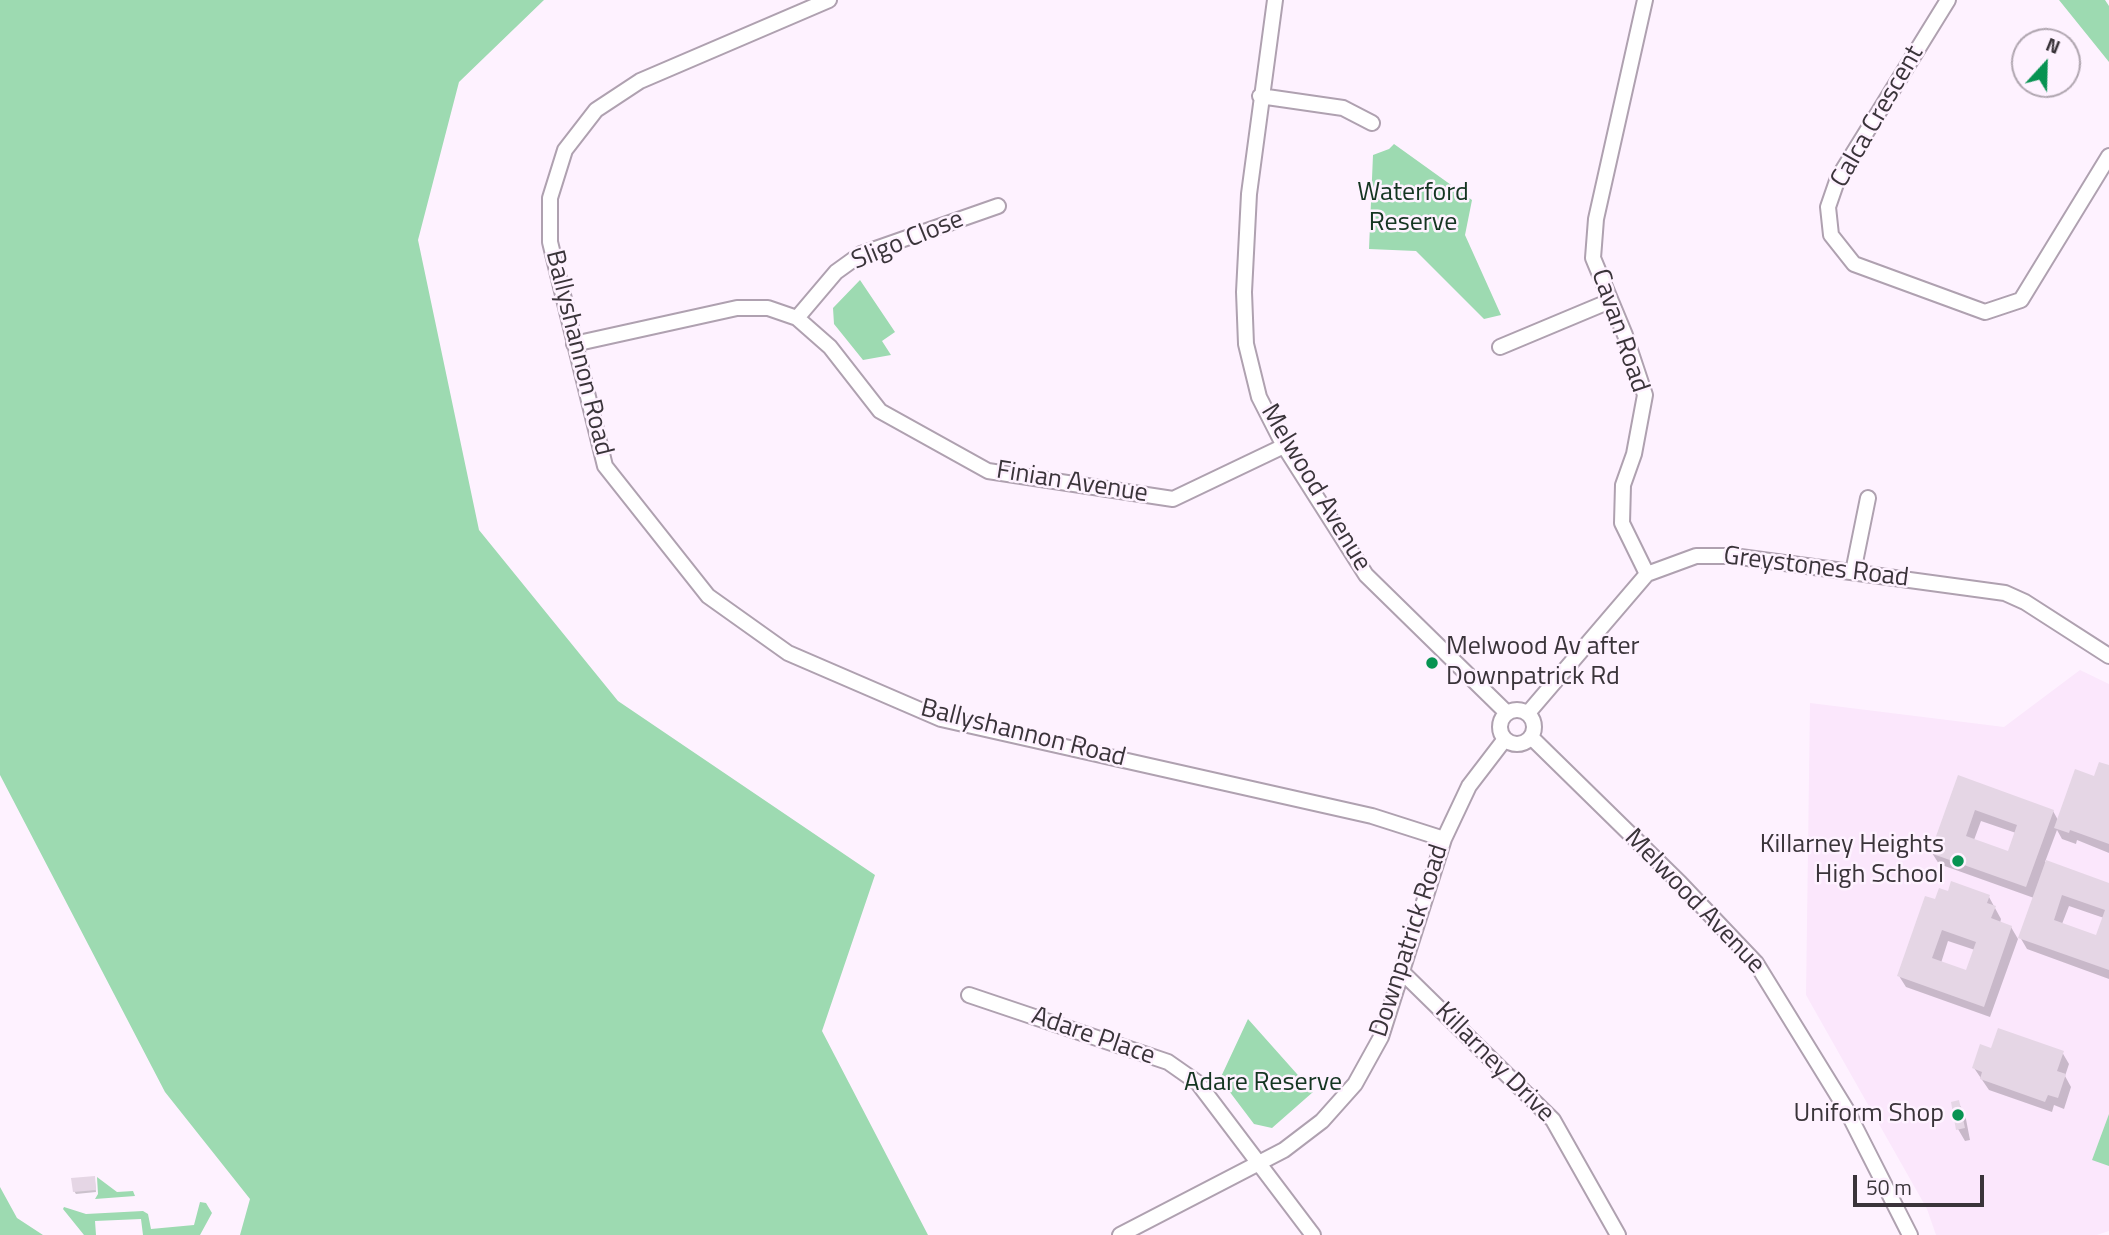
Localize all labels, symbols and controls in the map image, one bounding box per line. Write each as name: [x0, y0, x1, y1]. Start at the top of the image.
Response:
north arrow: [2011, 28, 2081, 98]
text: N: [2042, 29, 2065, 61]
street label: Calca Crescent: [1825, 41, 1931, 193]
park label: Waterford Reserve: [1357, 178, 1469, 240]
street label: Sligo Close: [848, 204, 968, 278]
street label: Ballyshannon Road: [537, 247, 619, 459]
street label: Cavan Road: [1583, 265, 1655, 397]
street label: Melwood Avenue: [1253, 399, 1377, 577]
street label: Finian Avenue: [994, 456, 1150, 510]
street label: Greystones Road: [1722, 541, 1910, 595]
place label: Melwood Av after Downpatrick Rd: [1446, 632, 1640, 694]
marker: Melwood Av after Downpatrick Rd: [1424, 655, 1440, 671]
street label: Ballyshannon Road: [917, 693, 1129, 775]
street label: Melwood Avenue: [1617, 823, 1771, 981]
place label: Killarney Heights High School: [1760, 830, 1944, 892]
street label: Downpatrick Road: [1364, 841, 1456, 1041]
marker: Killarney Heights High School: [1950, 853, 1966, 869]
street label: Killarney Drive: [1428, 997, 1560, 1129]
street label: Adare Place: [1027, 1001, 1159, 1073]
park label: Adare Reserve: [1184, 1068, 1342, 1100]
place label: Uniform Shop: [1794, 1099, 1944, 1131]
marker: Uniform Shop: [1950, 1107, 1966, 1123]
scale bar: [1857, 1162, 1988, 1206]
text: 50 m: [1866, 1171, 1912, 1203]

